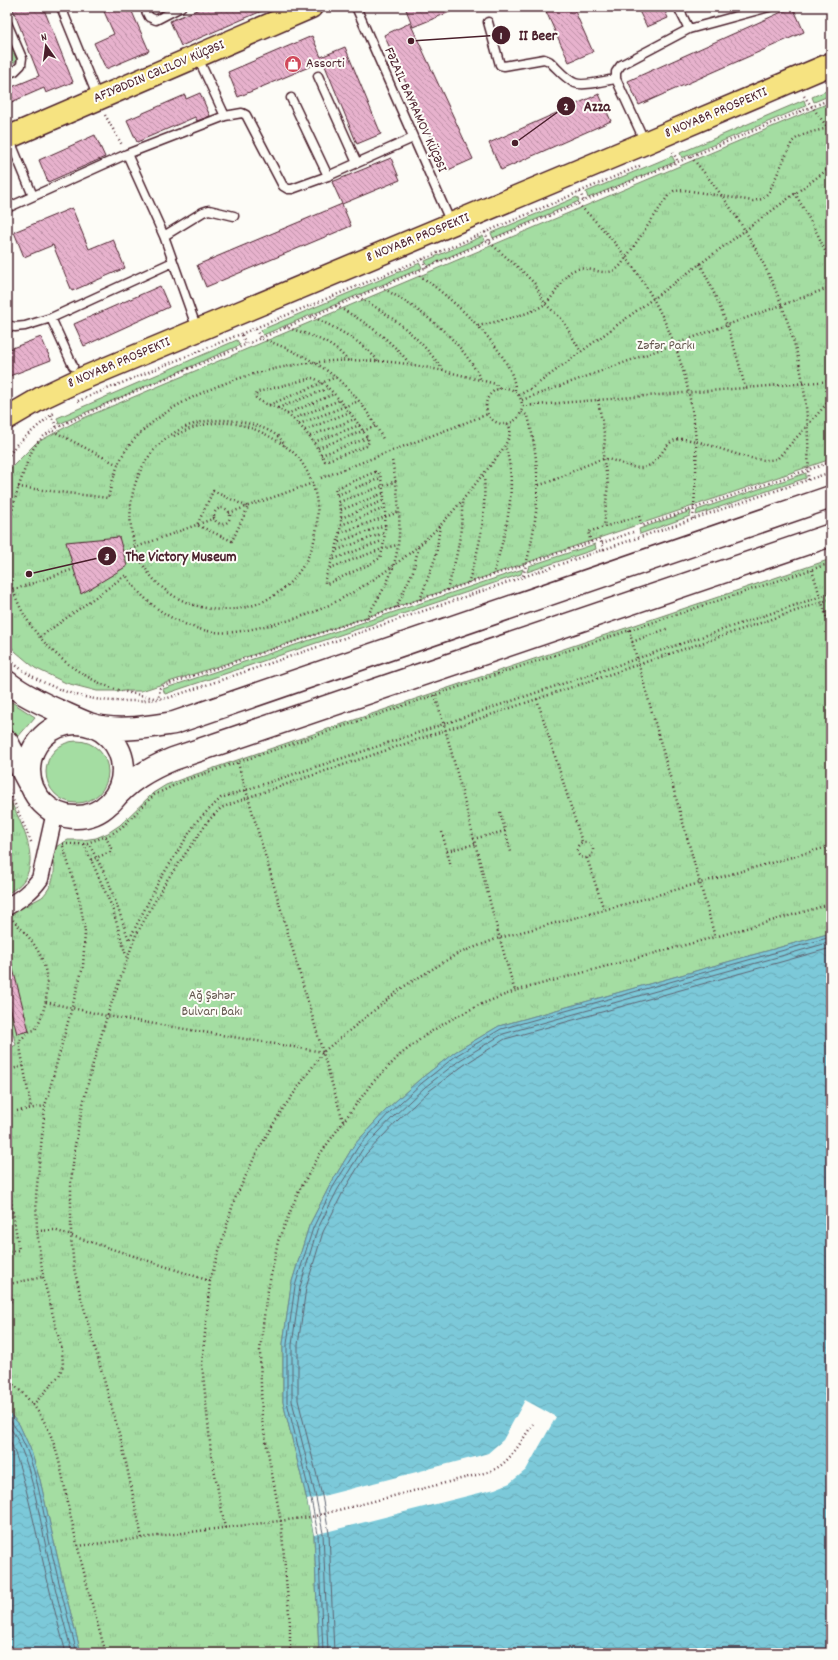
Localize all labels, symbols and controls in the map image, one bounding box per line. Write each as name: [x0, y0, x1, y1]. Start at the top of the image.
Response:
callout: II Beer: [491, 21, 565, 48]
north arrow: [26, 26, 66, 66]
text: II Beer: [519, 26, 558, 48]
text: 1: [500, 28, 503, 45]
text: N: [39, 30, 49, 47]
street label: AFIYƏDDIN CƏLILOV KÜÇƏSI: [90, 35, 228, 109]
street label: FƏZAIL BAYRAMOV KÜÇƏSI: [378, 44, 452, 176]
shop icon: Assorti: [283, 54, 303, 74]
place label: Assorti: [306, 54, 345, 74]
street label: 8 NOYABR PROSPEKTI: [662, 82, 771, 144]
callout: Azza: [556, 93, 619, 120]
text: Azza: [584, 97, 611, 119]
text: 2: [563, 99, 569, 116]
street label: 8 NOYABR PROSPEKTI: [363, 208, 473, 268]
street label: 8 NOYABR PROSPEKTI: [65, 332, 174, 394]
park label: Zəfər Parkı: [637, 336, 695, 356]
callout: The Victory Museum: [97, 542, 244, 569]
text: The Victory Museum: [125, 547, 237, 569]
text: 3: [104, 549, 110, 566]
park label: Ağ Şəhər Bulvarı Bakı: [182, 986, 242, 1022]

